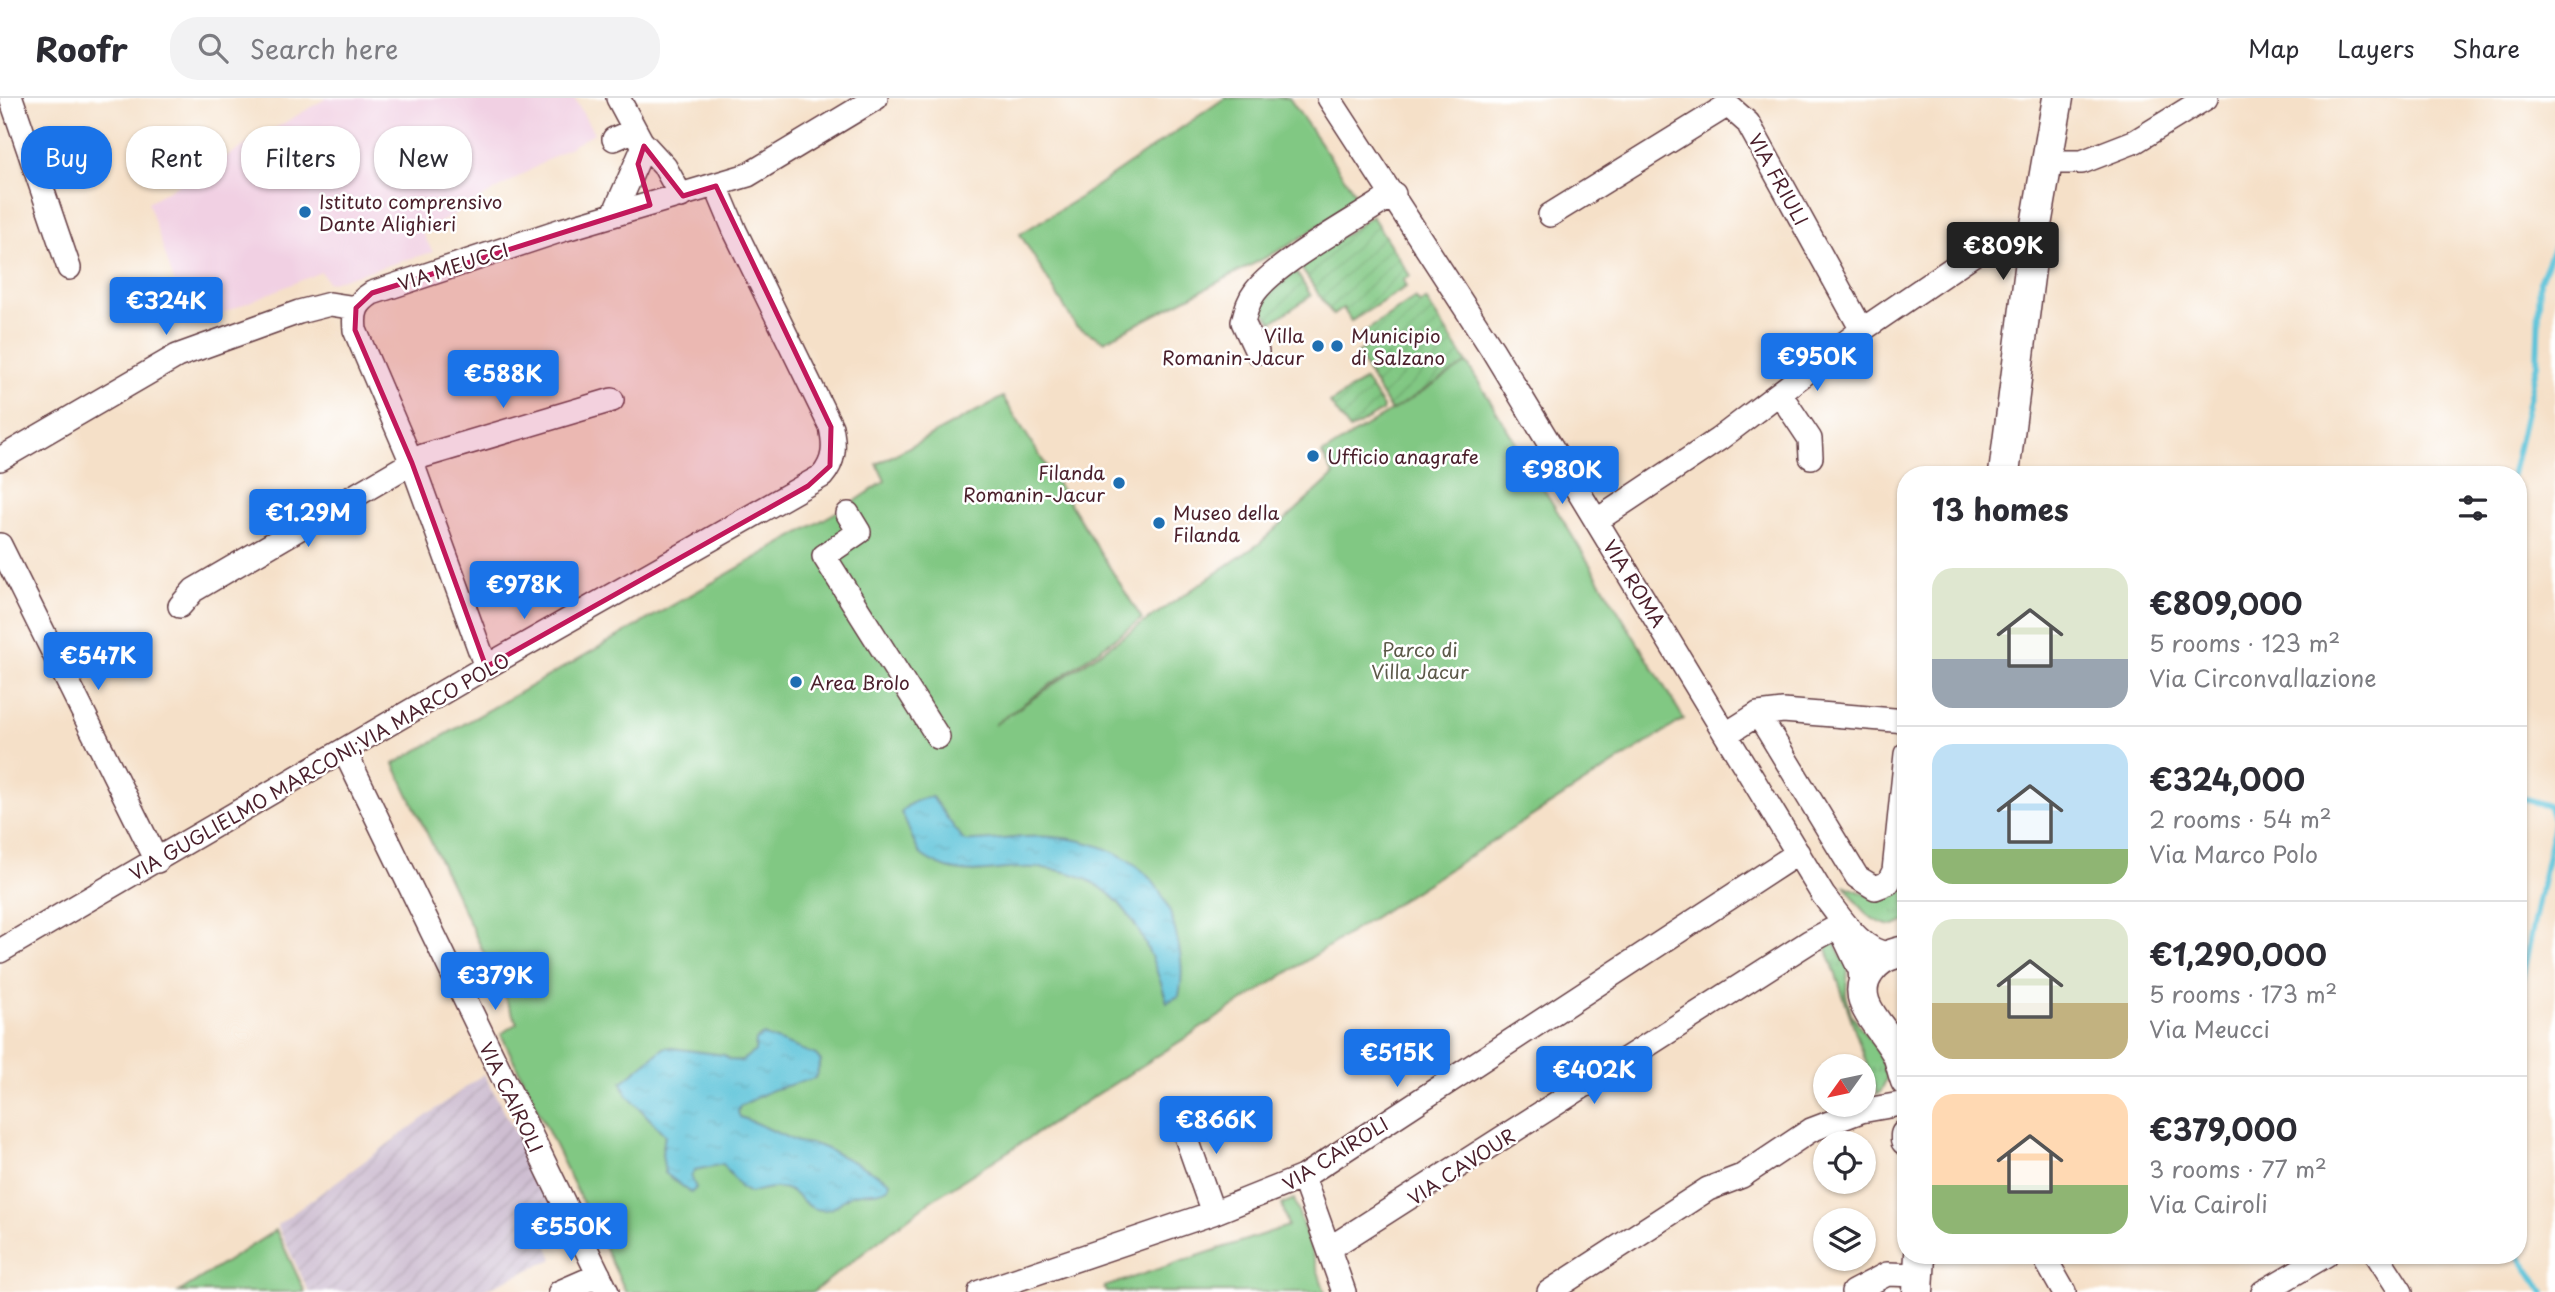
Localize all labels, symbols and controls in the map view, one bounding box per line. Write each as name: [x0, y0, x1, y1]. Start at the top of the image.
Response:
search box: [170, 17, 660, 80]
text: Roofr: [35, 23, 128, 73]
icon: search: [194, 29, 232, 67]
text: Search here: [250, 29, 398, 68]
text: Map: [2248, 30, 2299, 66]
text: Layers: [2337, 30, 2414, 66]
text: Share: [2452, 30, 2520, 66]
chip: Buy: [21, 126, 112, 189]
chip: Rent: [126, 126, 227, 189]
chip: Filters: [241, 126, 360, 189]
chip: New: [374, 126, 472, 189]
street label: VIA FRIULI: [1742, 128, 1816, 230]
place label: Istituto comprensivo Dante Alighieri: [319, 187, 502, 237]
marker: Istituto comprensivo Dante Alighieri: [297, 204, 313, 220]
pin: €809K: [1954, 222, 2052, 282]
text: €809K: [1963, 227, 2043, 262]
street label: VIA MEUCCI: [394, 235, 512, 297]
pin: €324K: [117, 278, 215, 337]
text: €324K: [126, 282, 206, 317]
place label: Villa Romanin-Jacur: [1162, 321, 1304, 371]
place label: Municipio di Salzano: [1351, 321, 1445, 371]
pin: €950K: [1768, 334, 1866, 393]
marker: Villa Romanin-Jacur: [1310, 338, 1326, 354]
marker: Municipio di Salzano: [1329, 338, 1345, 354]
text: €950K: [1777, 338, 1857, 373]
pin: €588K: [454, 350, 552, 410]
text: €588K: [464, 355, 542, 390]
place label: Ufficio anagrafe: [1327, 442, 1479, 470]
pin: €980K: [1513, 446, 1611, 506]
marker: Ufficio anagrafe: [1305, 448, 1321, 464]
text: €980K: [1522, 451, 1602, 486]
place label: Filanda Romanin-Jacur: [963, 458, 1105, 508]
marker: Filanda Romanin-Jacur: [1111, 475, 1127, 491]
text: 13 homes: [1932, 486, 2069, 531]
icon: filters: [2454, 489, 2492, 527]
pin: €1.29M: [251, 490, 365, 549]
text: €1.29M: [265, 494, 351, 529]
place label: Museo della Filanda: [1173, 498, 1279, 548]
marker: Museo della Filanda: [1151, 515, 1167, 531]
street label: VIA ROMA: [1597, 534, 1673, 632]
pin: €978K: [475, 561, 573, 621]
text: €978K: [486, 566, 562, 601]
text: €809,000: [2149, 580, 2303, 625]
icon: home: [1988, 596, 2072, 680]
text: 5 rooms · 123 m²: [2149, 625, 2340, 660]
pin: €547K: [49, 632, 147, 692]
park label: Parco di Villa Jacur: [1371, 635, 1469, 685]
text: €547K: [60, 637, 136, 672]
street label: VIA GUGLIELMO MARCONI;VIA MARCO POLO: [124, 645, 514, 887]
text: Via Circonvallazione: [2149, 660, 2377, 695]
place label: Area Brolo: [810, 668, 910, 696]
marker: Area Brolo: [788, 674, 804, 690]
text: €324,000: [2149, 756, 2305, 801]
icon: home: [1988, 772, 2072, 856]
text: 2 rooms · 54 m²: [2149, 801, 2332, 836]
text: Via Marco Polo: [2149, 836, 2318, 871]
text: €1,290,000: [2149, 931, 2327, 976]
icon: home: [1988, 947, 2072, 1031]
pin: €379K: [446, 953, 544, 1012]
text: €379K: [457, 957, 533, 992]
text: 5 rooms · 173 m²: [2149, 976, 2337, 1011]
text: Via Meucci: [2149, 1011, 2270, 1046]
pin: €515K: [1348, 1030, 1446, 1089]
text: €515K: [1360, 1034, 1434, 1069]
street label: VIA CAIROLI: [473, 1037, 551, 1157]
pin: €402K: [1545, 1046, 1643, 1106]
text: €402K: [1552, 1051, 1636, 1086]
north arrow: [1813, 1054, 1876, 1116]
map controls: [1813, 1054, 1876, 1271]
pin: €866K: [1167, 1096, 1265, 1156]
text: €866K: [1176, 1101, 1256, 1136]
text: €379,000: [2149, 1106, 2297, 1151]
street label: VIA CAIROLI: [1277, 1109, 1393, 1197]
street label: VIA CAVOUR: [1402, 1121, 1520, 1211]
icon: home: [1988, 1122, 2072, 1206]
button: locate: [1813, 1131, 1876, 1194]
text: 3 rooms · 77 m²: [2149, 1151, 2327, 1186]
text: Via Cairoli: [2149, 1186, 2268, 1221]
pin: €550K: [522, 1204, 620, 1263]
text: €550K: [530, 1208, 612, 1243]
button: layers: [1813, 1208, 1876, 1271]

